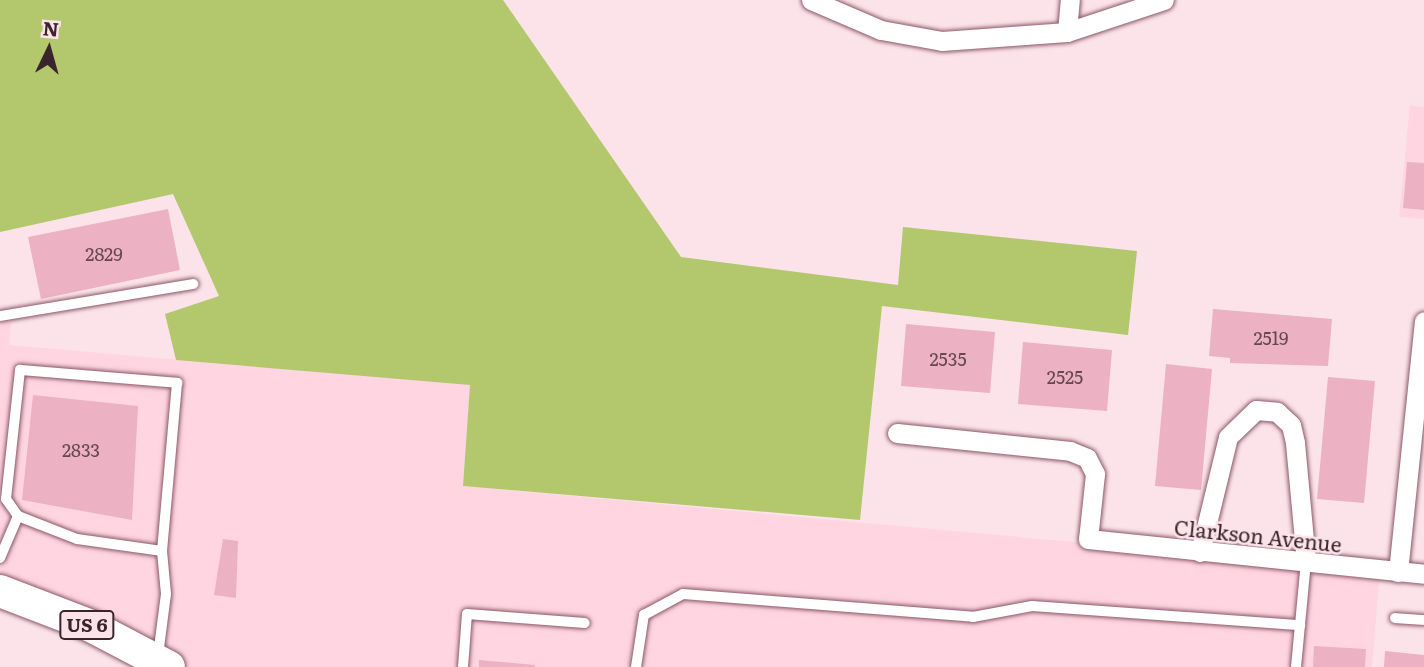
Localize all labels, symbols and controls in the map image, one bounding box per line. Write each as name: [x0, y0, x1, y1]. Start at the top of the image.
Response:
text: N: [42, 13, 60, 43]
north arrow: [14, 14, 84, 84]
house number: 2829: [85, 243, 123, 265]
house number: 2519: [1253, 327, 1289, 349]
house number: 2535: [929, 348, 967, 370]
house number: 2525: [1047, 366, 1083, 388]
house number: 2833: [62, 439, 100, 461]
street label: Clarkson Avenue: [1173, 514, 1343, 556]
road number: US 6: [59, 610, 115, 640]

